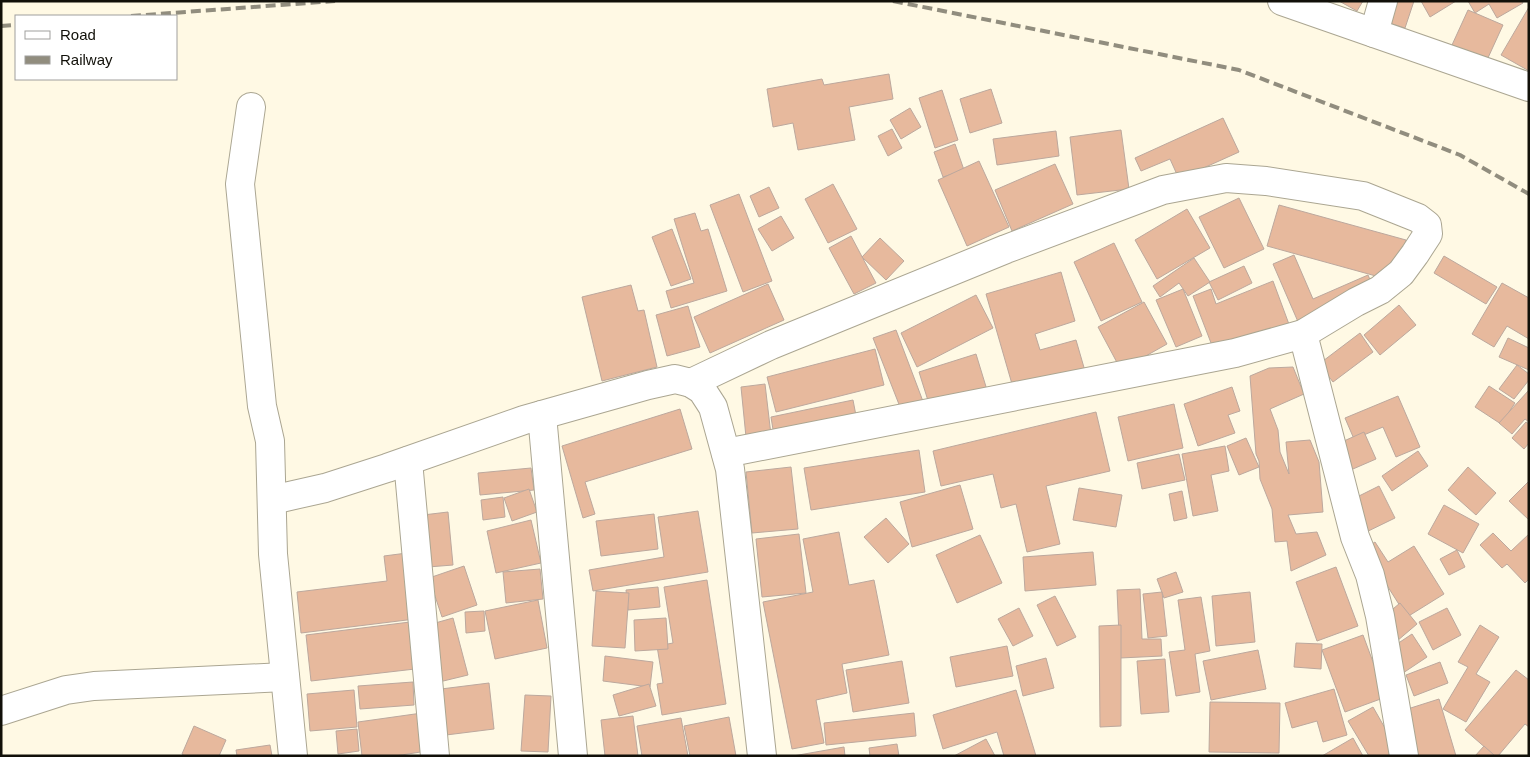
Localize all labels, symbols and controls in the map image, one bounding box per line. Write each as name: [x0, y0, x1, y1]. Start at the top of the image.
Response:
legend: [15, 15, 178, 80]
text: Road: [60, 26, 96, 43]
text: Railway: [60, 51, 113, 68]

